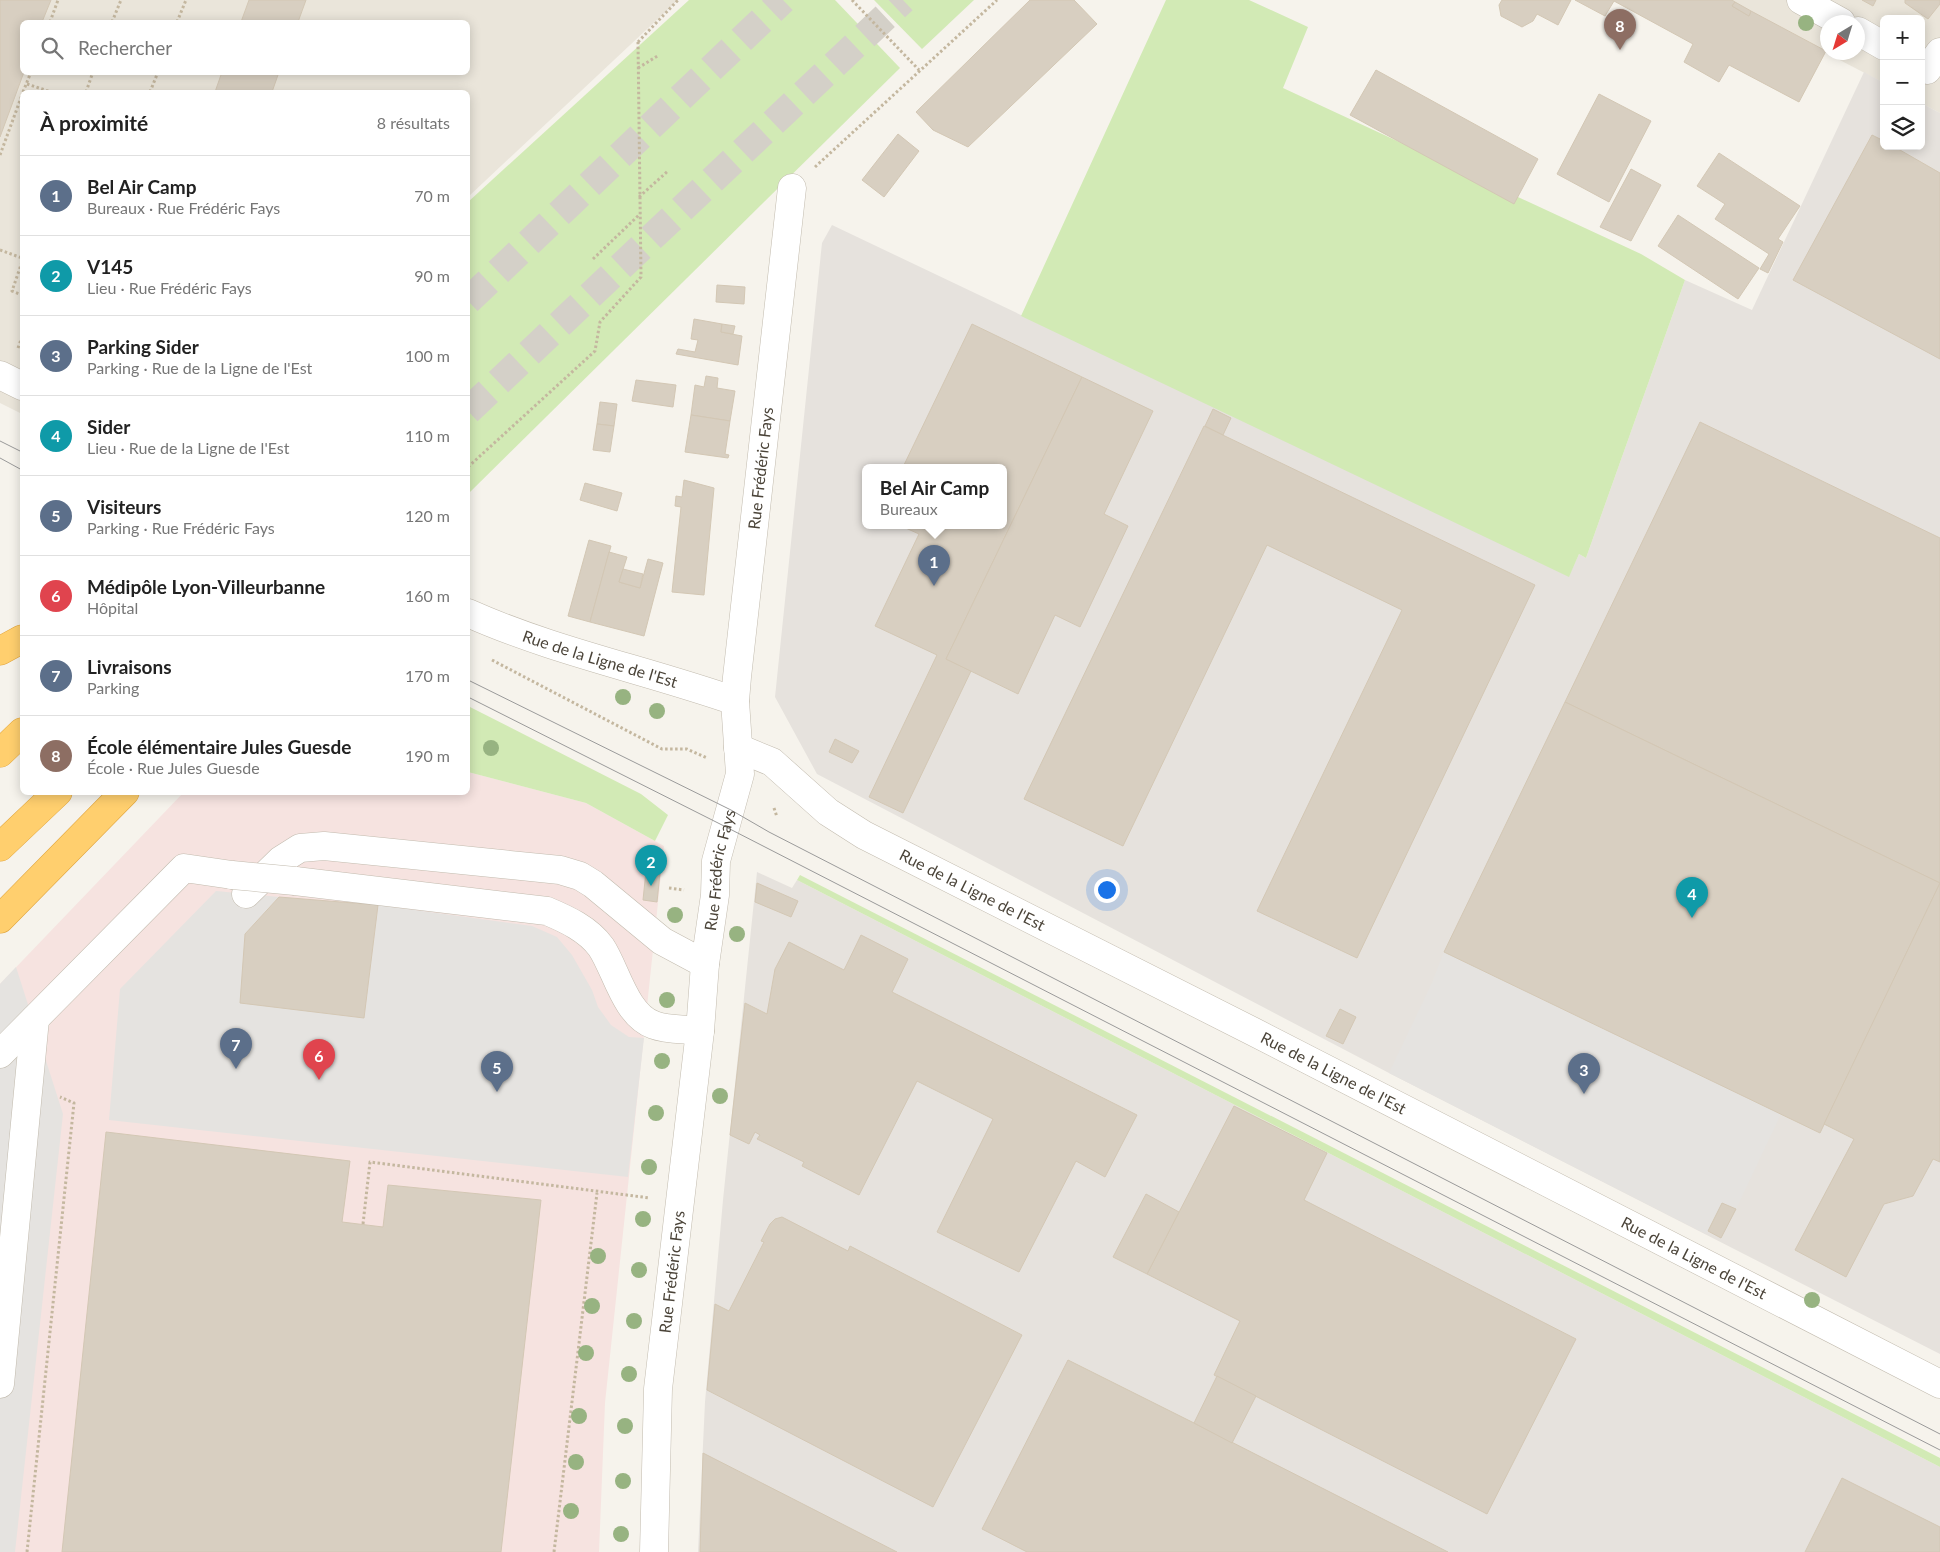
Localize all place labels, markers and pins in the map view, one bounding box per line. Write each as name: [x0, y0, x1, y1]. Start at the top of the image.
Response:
pin: 8: [1604, 9, 1636, 50]
pin: 1: [918, 545, 950, 586]
pin: 2: [635, 845, 667, 886]
pin: 4: [1676, 877, 1708, 918]
pin: 7: [220, 1028, 252, 1069]
pin: 6: [303, 1039, 335, 1080]
pin: 5: [481, 1051, 513, 1092]
pin: 3: [1568, 1053, 1600, 1094]

